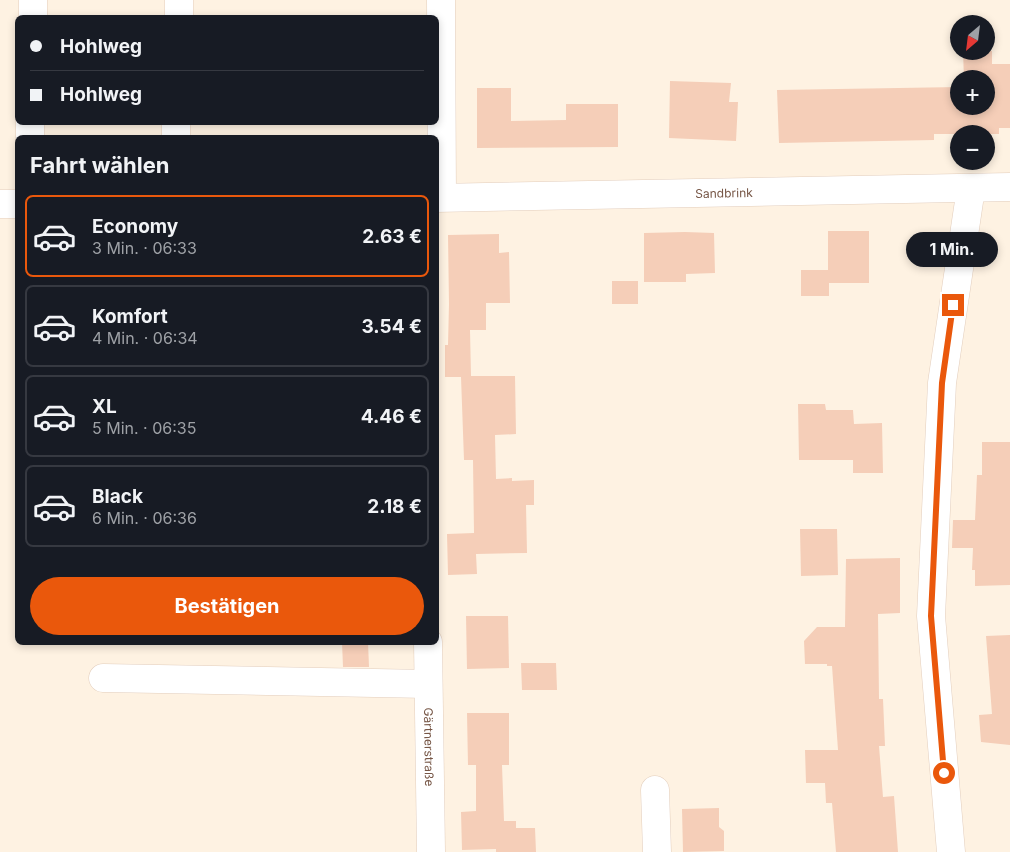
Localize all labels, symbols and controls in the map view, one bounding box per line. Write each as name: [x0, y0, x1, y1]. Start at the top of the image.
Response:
north arrow: [950, 15, 995, 60]
map controls: [950, 15, 995, 170]
text: Hohlweg: [60, 35, 142, 58]
button: +: [950, 70, 995, 115]
text: Hohlweg: [60, 83, 142, 106]
button: −: [950, 125, 995, 170]
text: Fahrt wählen: [30, 152, 170, 178]
street label: Sandbrink: [695, 184, 753, 201]
icon: car: [32, 214, 77, 259]
text: Economy: [92, 215, 178, 238]
text: 2.63 €: [362, 225, 422, 248]
callout: 1 Min.: [907, 232, 999, 268]
text: 3 Min. · 06:33: [92, 238, 197, 258]
text: 1 Min.: [929, 239, 975, 259]
route end: [942, 294, 964, 316]
icon: car: [32, 304, 77, 349]
text: Komfort: [92, 305, 168, 328]
text: 3.54 €: [361, 315, 422, 338]
text: 4 Min. · 06:34: [92, 328, 198, 348]
icon: car: [32, 394, 77, 439]
text: XL: [92, 395, 117, 418]
text: 4.46 €: [361, 405, 422, 428]
text: 5 Min. · 06:35: [92, 418, 196, 438]
icon: car: [32, 484, 77, 529]
text: Black: [92, 485, 143, 508]
text: 2.18 €: [367, 495, 422, 518]
text: 6 Min. · 06:36: [92, 508, 197, 528]
button: Bestätigen: [30, 577, 424, 635]
street label: Gärtnerstraße: [421, 707, 438, 787]
route start: [933, 762, 955, 784]

